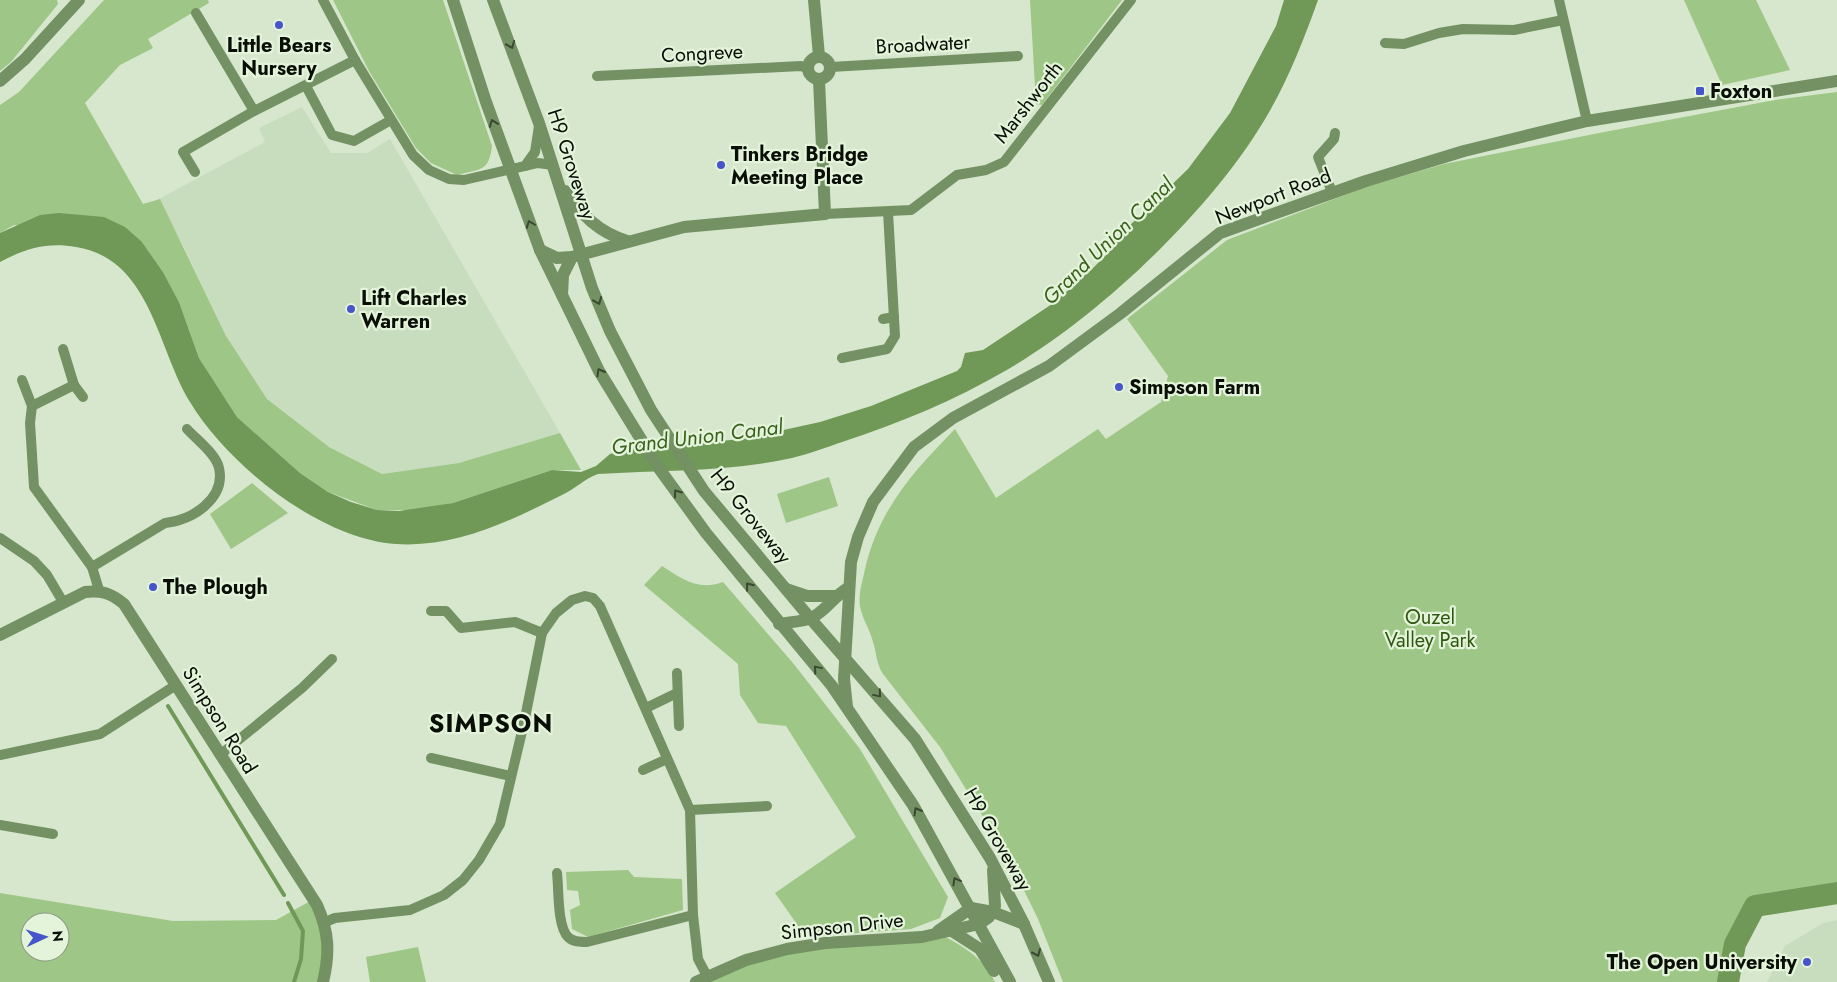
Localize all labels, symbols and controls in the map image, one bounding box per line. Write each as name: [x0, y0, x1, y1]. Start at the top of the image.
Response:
marker: Little Bears Nursery: [273, 19, 285, 31]
street label: Broadwater: [875, 28, 971, 61]
place label: Little Bears Nursery: [227, 31, 331, 83]
street label: Congreve: [660, 37, 744, 70]
one-way arrow: [505, 40, 515, 49]
street label: Marshworth: [987, 55, 1070, 150]
place label: Foxton: [1710, 77, 1772, 106]
marker: Foxton: [1694, 85, 1706, 97]
street label: H9 Groveway: [540, 105, 603, 223]
one-way arrow: [489, 119, 499, 128]
place label: Tinkers Bridge Meeting Place: [731, 140, 868, 192]
marker: Tinkers Bridge Meeting Place: [715, 159, 727, 171]
street label: Newport Road: [1211, 161, 1335, 232]
water label: Grand Union Canal: [1036, 169, 1181, 312]
one-way arrow: [526, 220, 537, 229]
place label: Lift Charles Warren: [361, 284, 467, 336]
one-way arrow: [591, 296, 602, 305]
marker: Lift Charles Warren: [345, 303, 357, 315]
one-way arrow: [597, 368, 607, 377]
place label: Simpson Farm: [1129, 373, 1260, 402]
marker: Simpson Farm: [1113, 381, 1125, 393]
water label: Grand Union Canal: [610, 411, 786, 462]
street label: H9 Groveway: [703, 463, 798, 570]
one-way arrow: [674, 490, 684, 499]
place label: The Plough: [163, 573, 268, 602]
marker: The Plough: [147, 581, 159, 593]
one-way arrow: [746, 583, 754, 592]
park label: Ouzel Valley Park: [1385, 603, 1475, 655]
street label: Simpson Road: [175, 661, 264, 780]
one-way arrow: [815, 666, 823, 675]
one-way arrow: [872, 688, 880, 697]
district label: SIMPSON: [429, 705, 553, 741]
street label: H9 Groveway: [956, 782, 1039, 896]
one-way arrow: [913, 808, 923, 817]
one-way arrow: [952, 877, 962, 886]
street label: Simpson Drive: [779, 906, 905, 947]
north arrow: [20, 912, 70, 962]
text: N: [48, 930, 68, 942]
one-way arrow: [1031, 948, 1041, 957]
place label: The Open University: [1607, 948, 1798, 977]
marker: The Open University: [1801, 956, 1813, 968]

